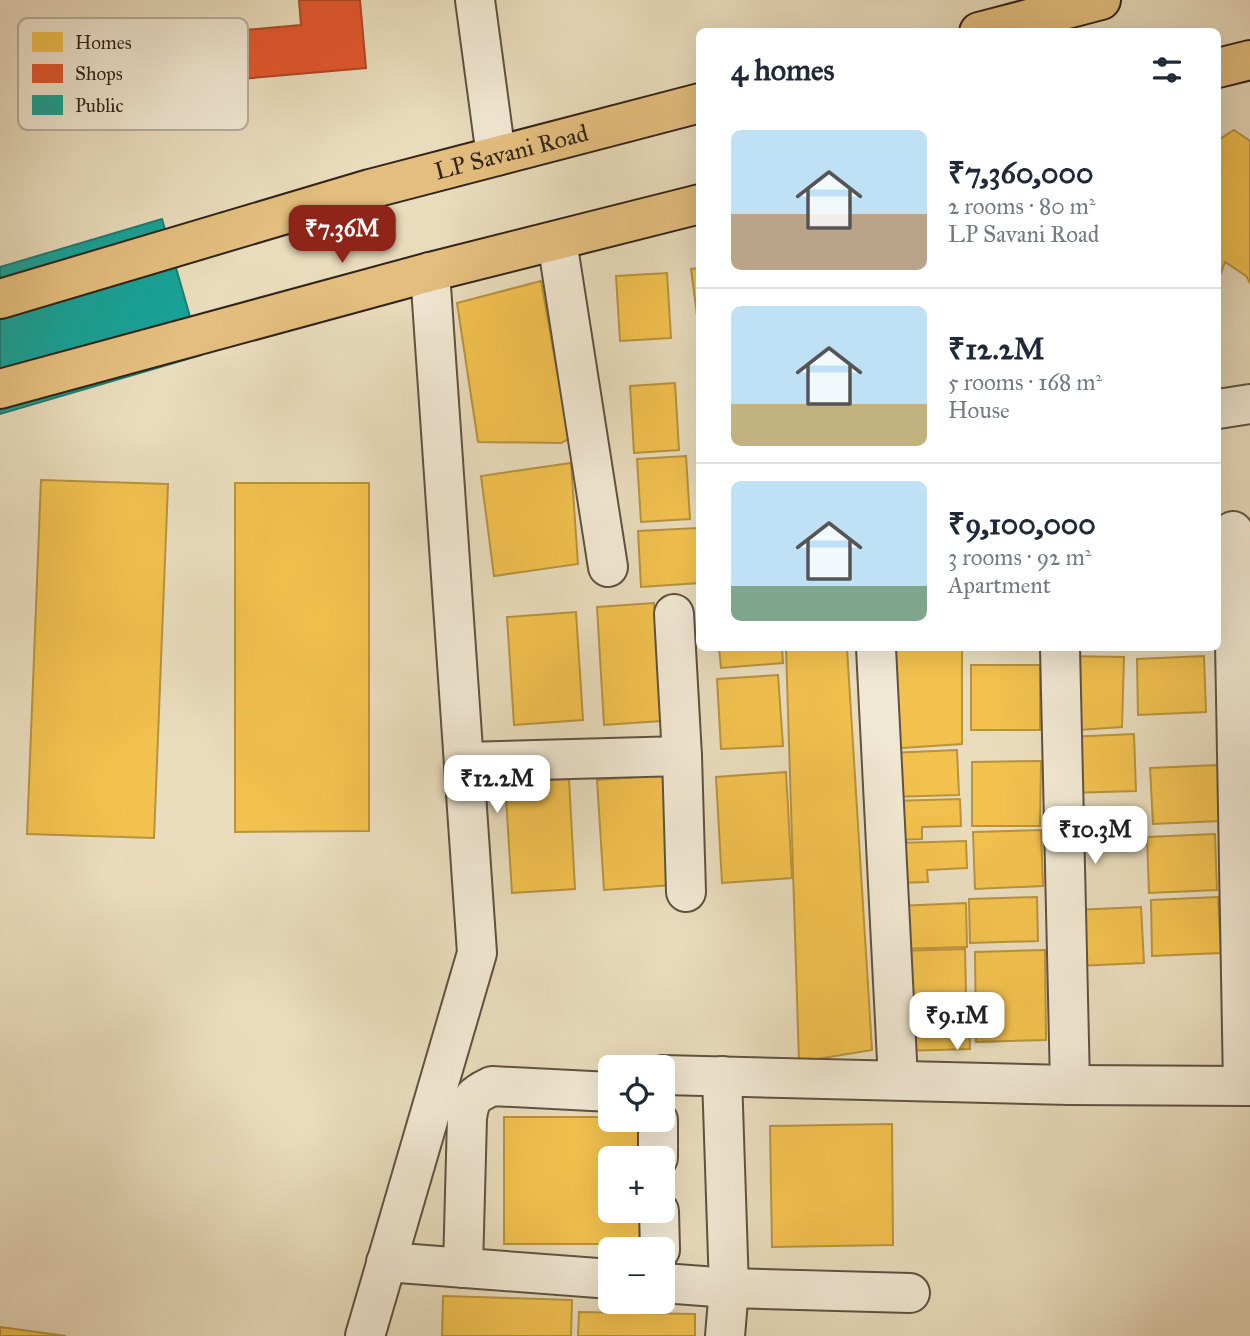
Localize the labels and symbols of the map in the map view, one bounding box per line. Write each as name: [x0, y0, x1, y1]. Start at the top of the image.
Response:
legend: [18, 18, 248, 130]
text: Homes: [75, 31, 132, 54]
text: Shops: [75, 62, 123, 85]
text: Public: [75, 94, 123, 117]
street label: LP Savani Road: [431, 118, 591, 187]
pin: ₹7.36M: [285, 205, 399, 265]
pin: ₹12.2M: [440, 756, 554, 815]
pin: ₹10.3M: [1038, 806, 1152, 866]
pin: ₹9.1M: [908, 992, 1006, 1052]

